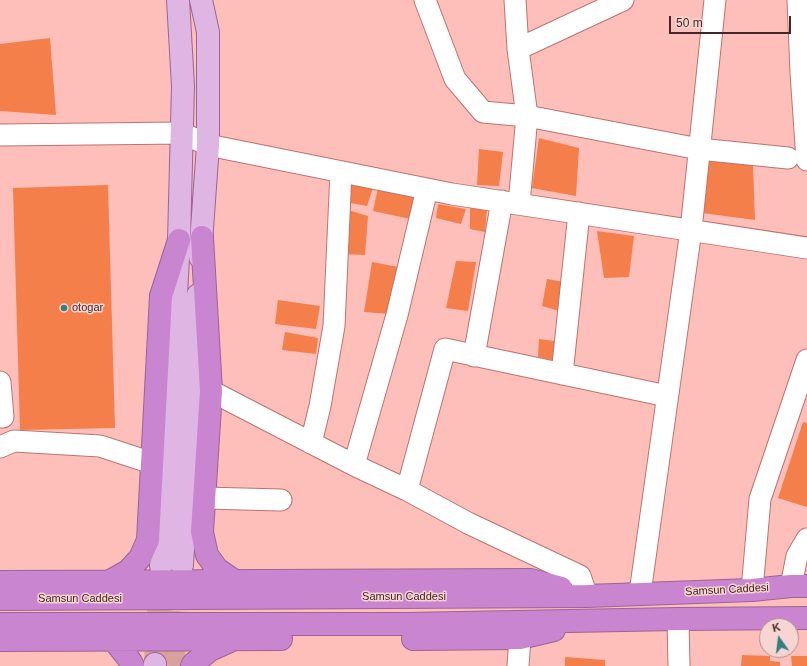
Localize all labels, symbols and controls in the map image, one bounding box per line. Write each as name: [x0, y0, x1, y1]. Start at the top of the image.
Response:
scale bar: [671, 8, 793, 34]
text: 50 m: [676, 16, 703, 30]
place label: otogar: [72, 301, 103, 315]
marker: otogar: [59, 303, 69, 313]
street label: Samsun Caddesi: [685, 581, 769, 599]
street label: Samsun Caddesi: [362, 590, 446, 604]
street label: Samsun Caddesi: [38, 592, 122, 606]
north arrow: [759, 618, 799, 658]
text: K: [771, 621, 782, 634]

